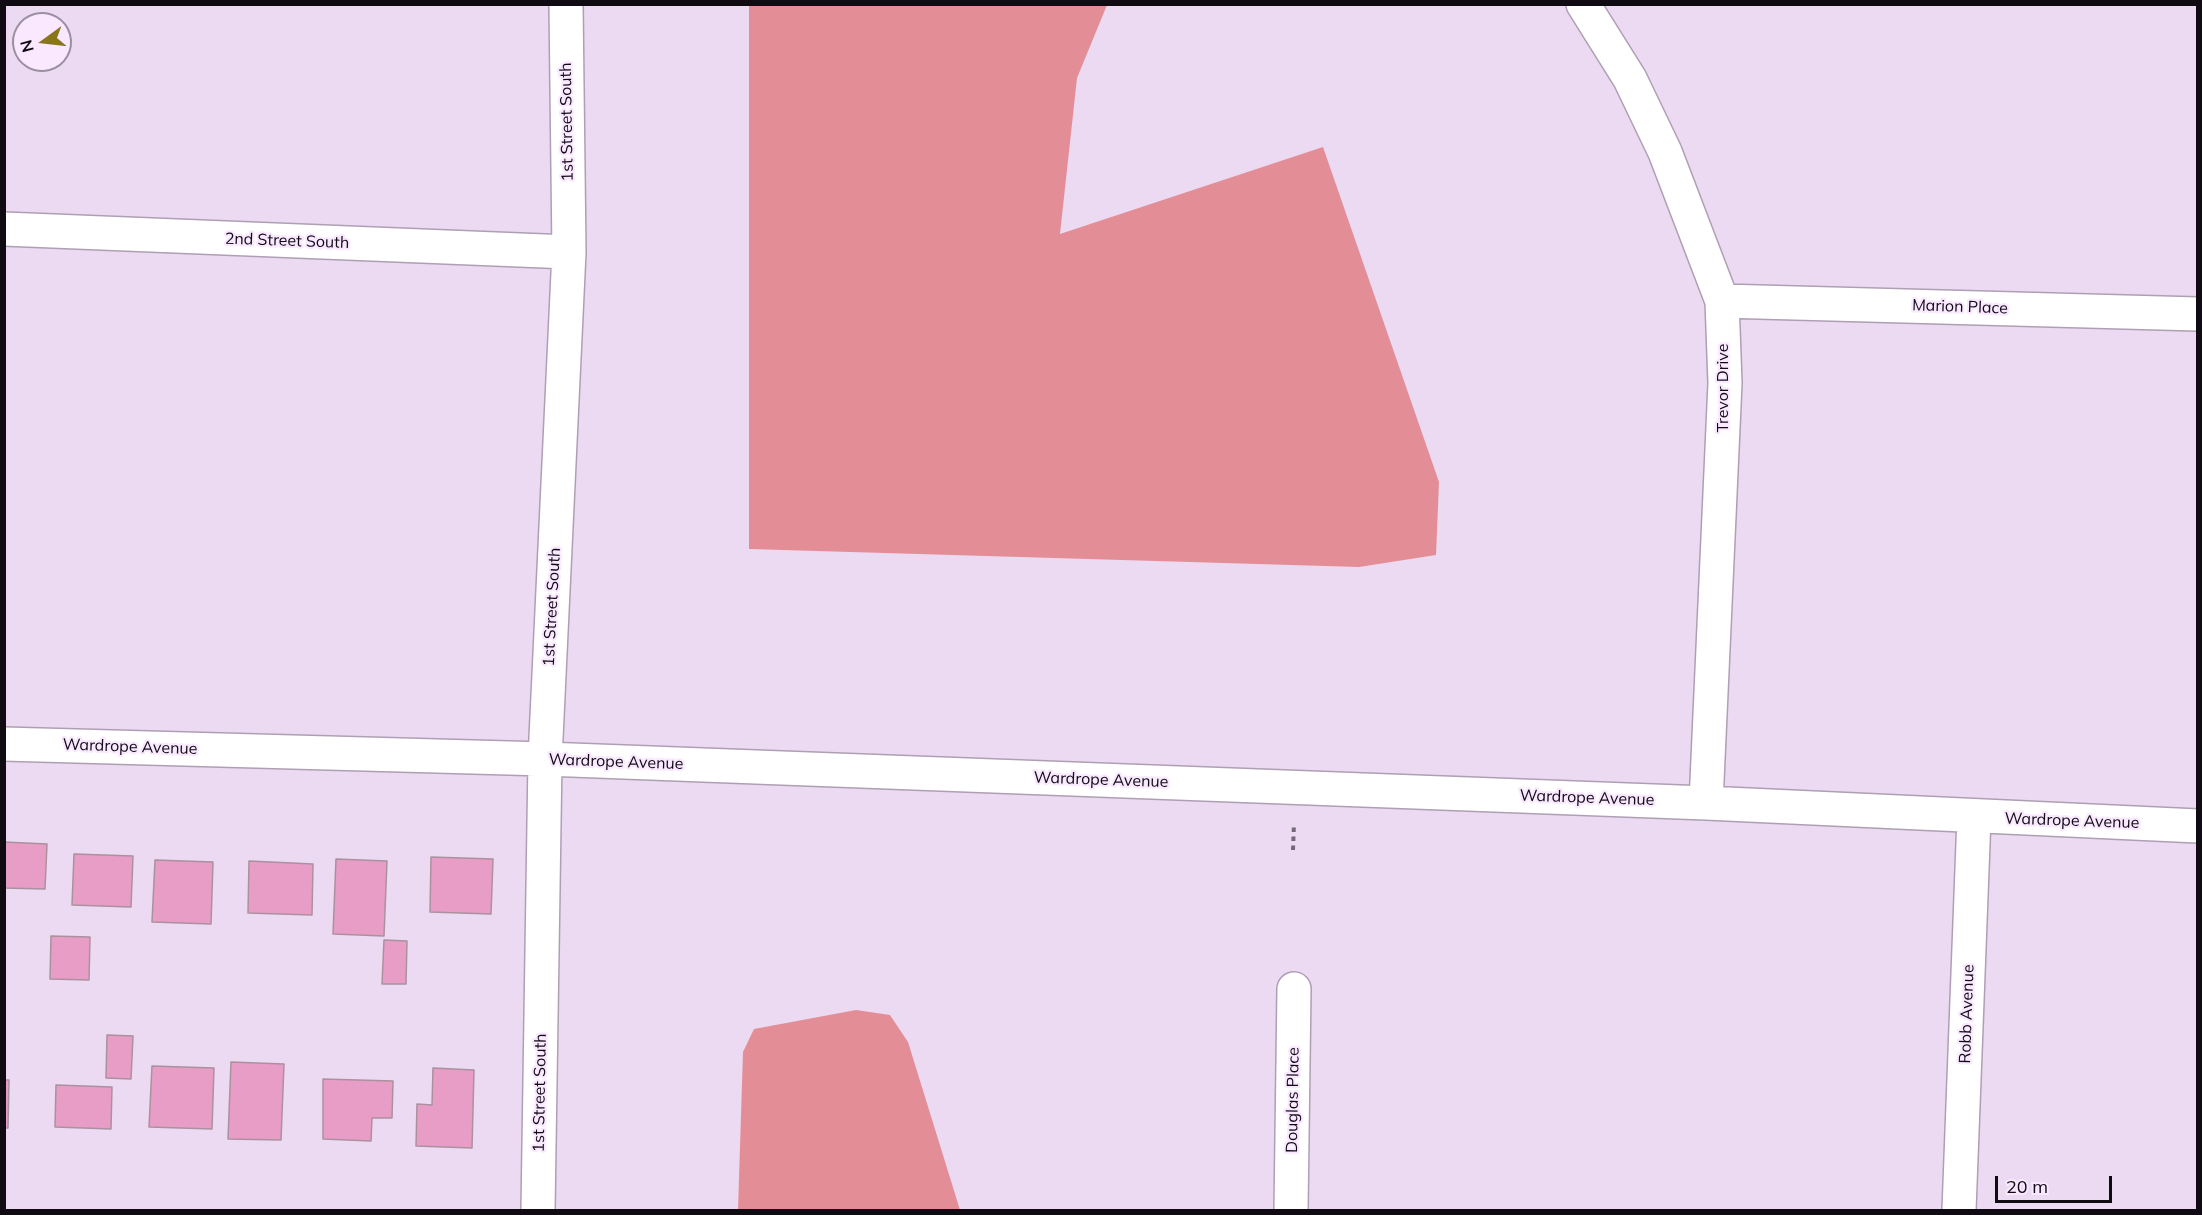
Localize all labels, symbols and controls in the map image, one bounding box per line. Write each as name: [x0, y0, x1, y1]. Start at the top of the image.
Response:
north arrow: [12, 12, 72, 72]
text: N: [15, 38, 38, 55]
street label: 1st Street South: [556, 62, 578, 182]
street label: 2nd Street South: [224, 229, 350, 253]
street label: Marion Place: [1912, 296, 2008, 318]
street label: Trevor Drive: [1713, 344, 1733, 432]
street label: 1st Street South: [539, 547, 565, 667]
street label: Wardrope Avenue: [62, 735, 198, 759]
street label: Wardrope Avenue: [548, 750, 684, 774]
street label: Wardrope Avenue: [1033, 768, 1169, 792]
street label: Wardrope Avenue: [1519, 786, 1655, 810]
street label: Wardrope Avenue: [2004, 809, 2140, 833]
street label: Robb Avenue: [1956, 964, 1978, 1064]
street label: 1st Street South: [529, 1033, 551, 1153]
street label: Douglas Place: [1282, 1047, 1304, 1153]
scale bar: [1998, 1164, 2115, 1202]
text: 20 m: [2006, 1175, 2048, 1198]

